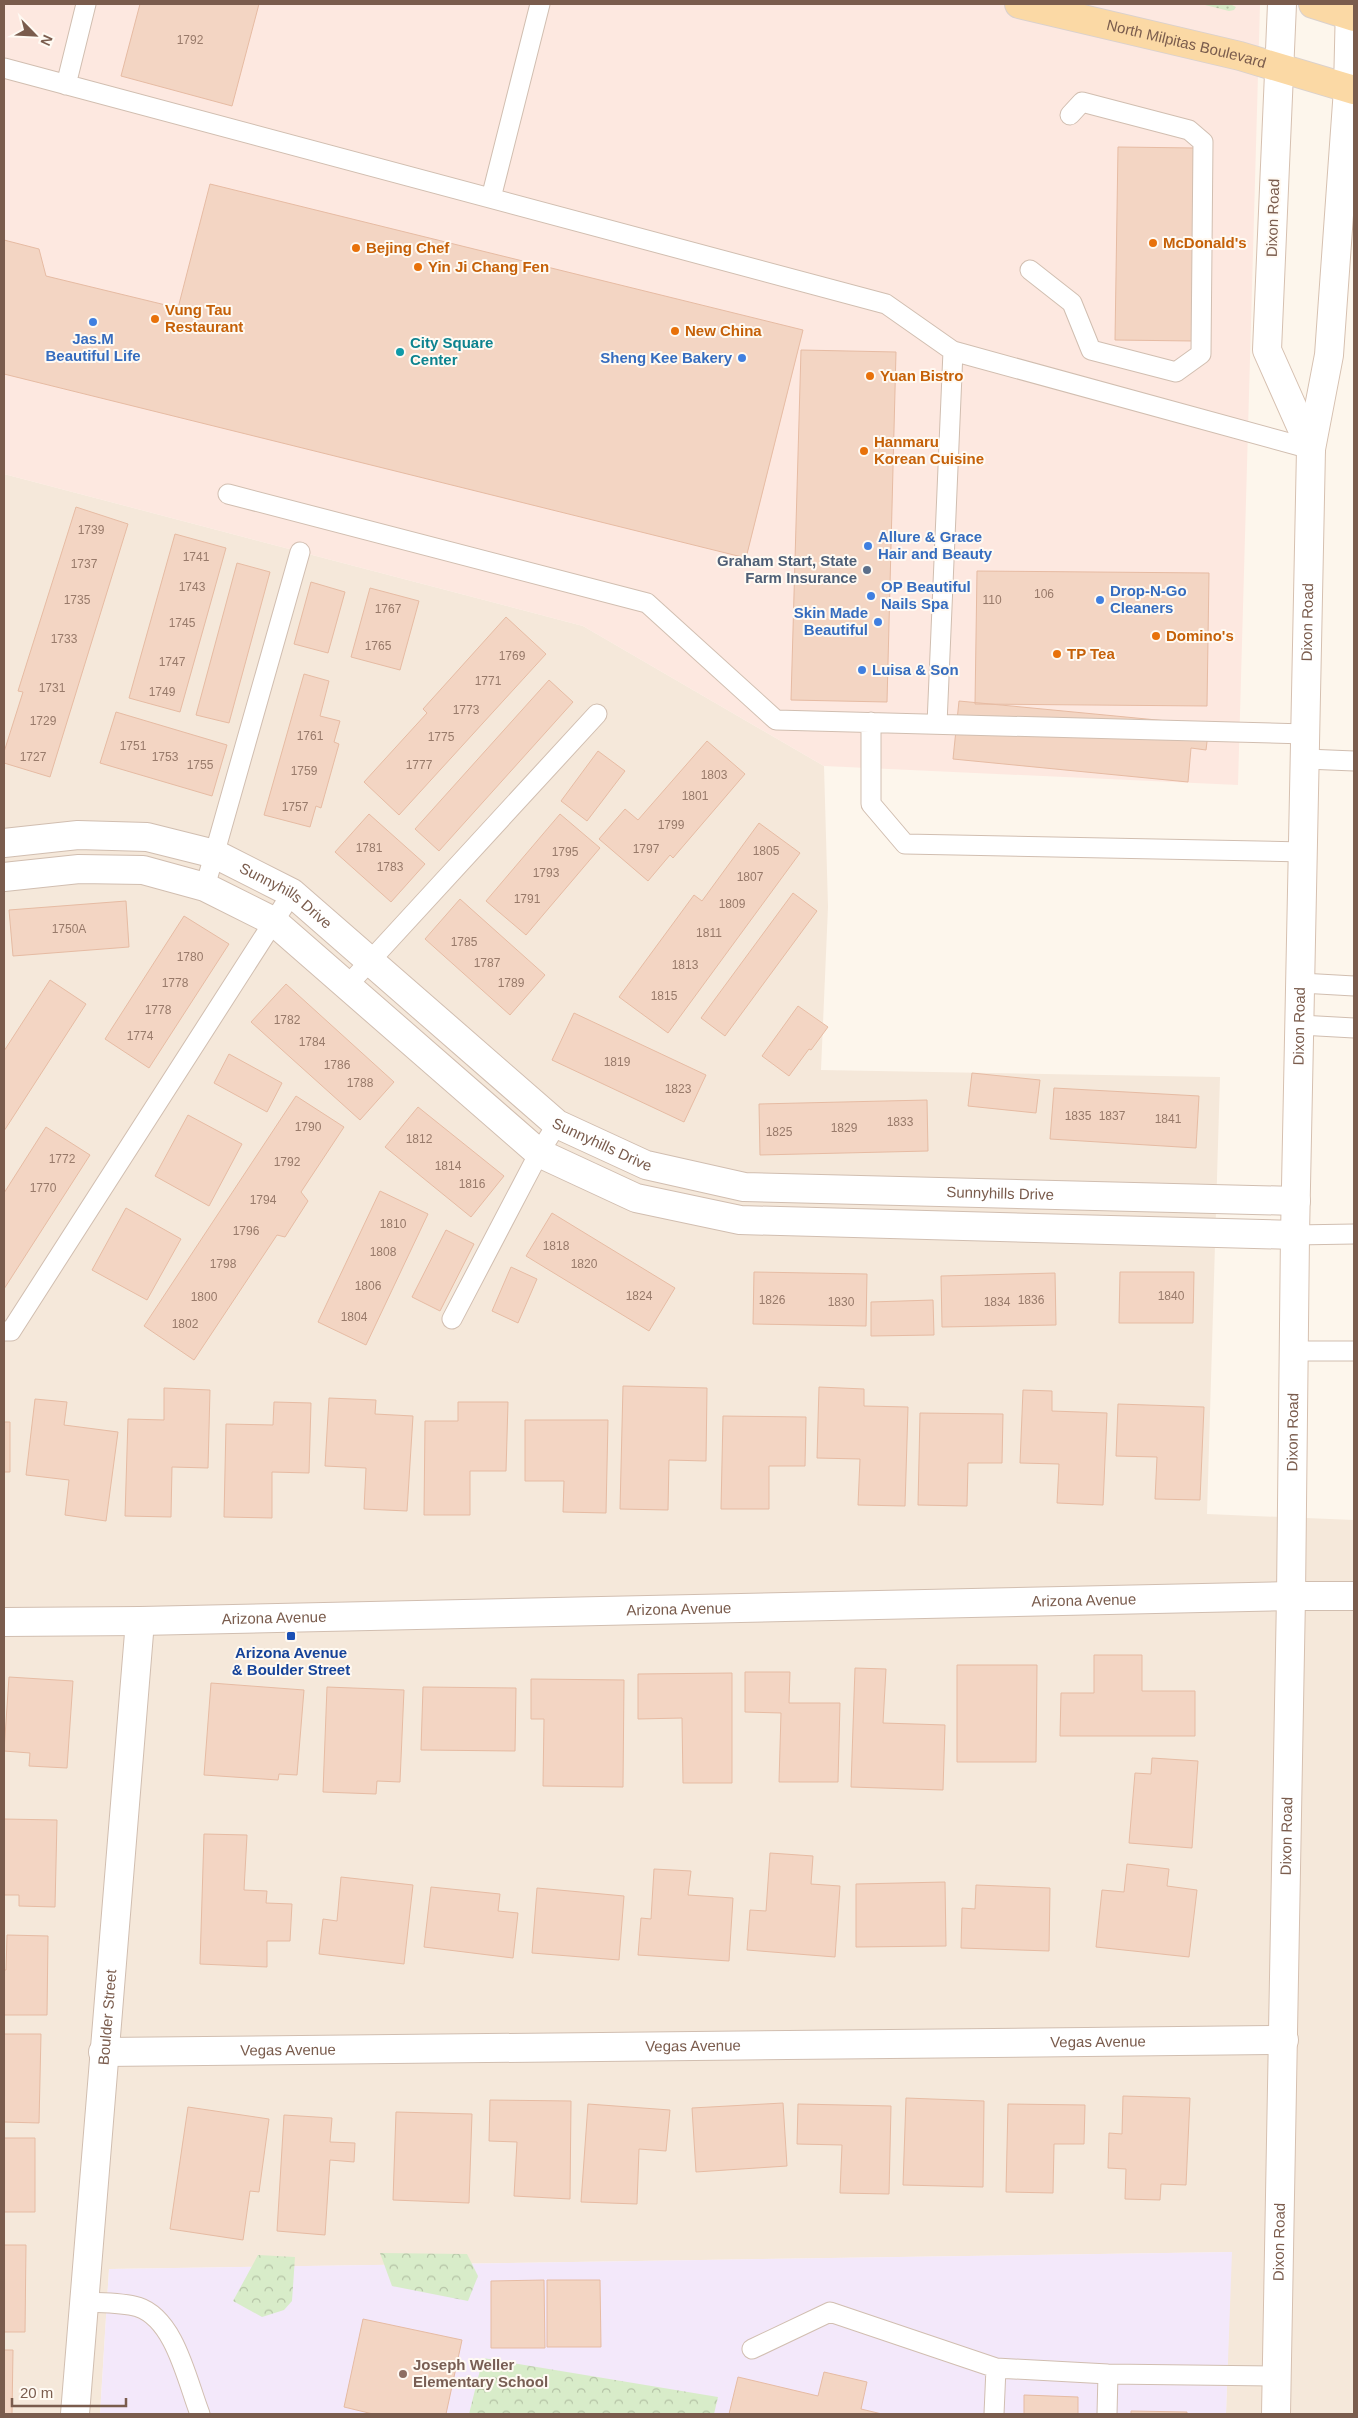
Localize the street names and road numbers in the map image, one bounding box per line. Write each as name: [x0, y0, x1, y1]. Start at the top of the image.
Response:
street label: North Milpitas Boulevard: [1105, 16, 1268, 71]
street label: Dixon Road: [1263, 179, 1282, 257]
street label: Dixon Road: [1298, 583, 1316, 662]
street label: Sunnyhills Drive: [237, 859, 336, 932]
street label: Dixon Road: [1289, 987, 1308, 1066]
street label: Sunnyhills Drive: [550, 1114, 653, 1174]
street label: Sunnyhills Drive: [946, 1183, 1054, 1203]
street label: Dixon Road: [1283, 1393, 1301, 1471]
street label: Arizona Avenue: [1031, 1590, 1136, 1610]
street label: Arizona Avenue: [626, 1599, 731, 1618]
street label: Arizona Avenue: [221, 1608, 327, 1627]
street label: Dixon Road: [1277, 1797, 1295, 1875]
street label: Boulder Street: [95, 1968, 119, 2066]
street label: Vegas Avenue: [1050, 2032, 1146, 2050]
street label: Vegas Avenue: [645, 2037, 741, 2054]
street label: Vegas Avenue: [240, 2041, 336, 2059]
street label: Dixon Road: [1269, 2203, 1288, 2281]

